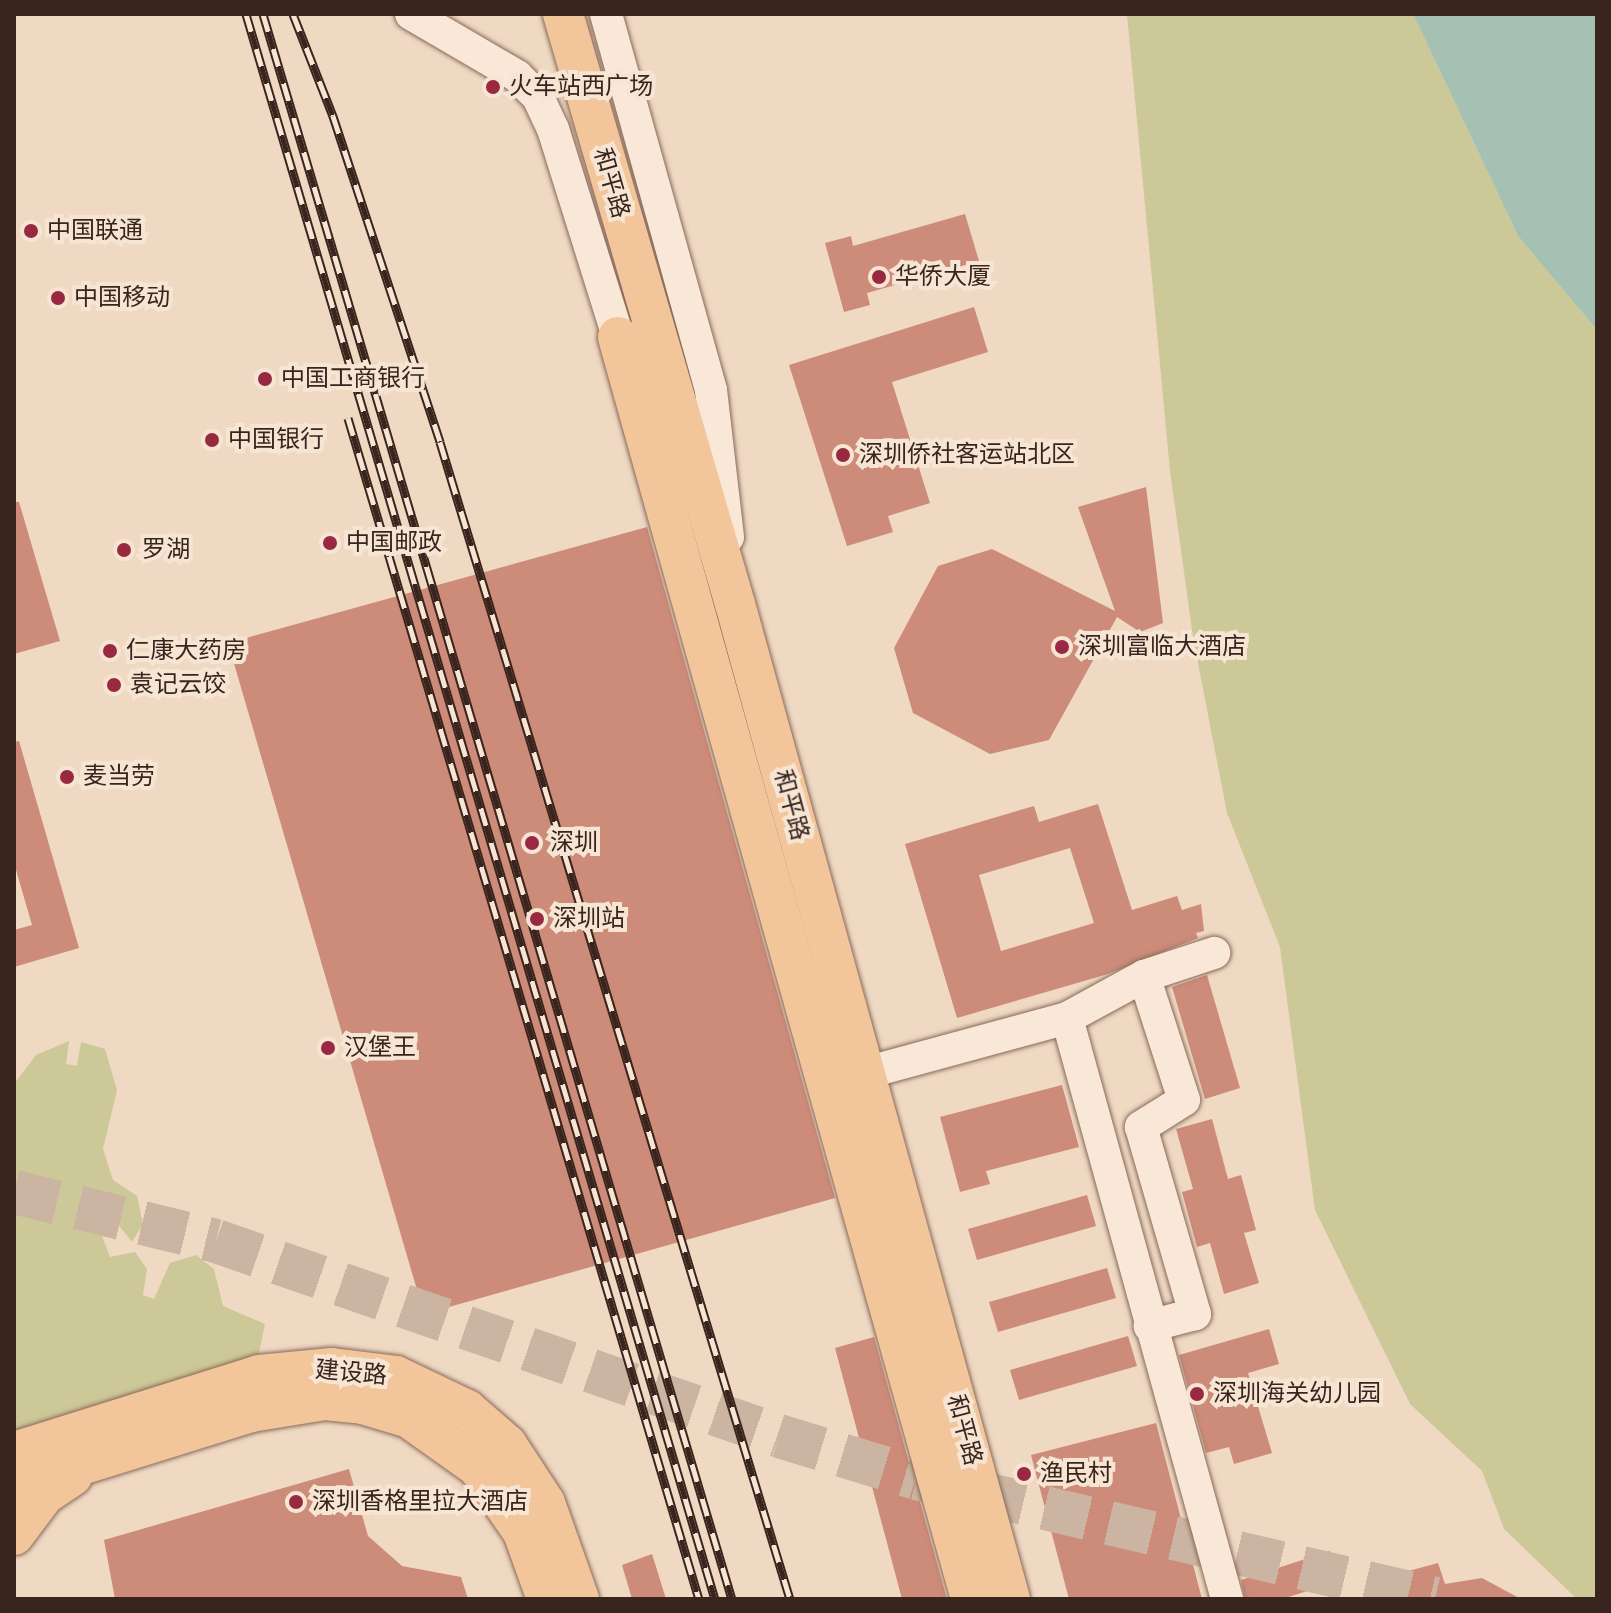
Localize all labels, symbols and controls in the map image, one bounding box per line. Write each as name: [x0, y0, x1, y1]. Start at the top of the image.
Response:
place label: 火车站西广场: [509, 73, 653, 101]
marker: 火车站西广场: [484, 78, 502, 96]
street label: 和平路: [587, 144, 635, 222]
place label: 中国联通: [47, 217, 143, 245]
marker: 中国联通: [22, 222, 40, 240]
place label: 华侨大厦: [895, 263, 991, 291]
marker: 华侨大厦: [870, 268, 888, 286]
place label: 中国移动: [74, 284, 170, 312]
marker: 中国移动: [49, 289, 67, 307]
place label: 中国工商银行: [281, 365, 425, 393]
marker: 中国工商银行: [256, 370, 274, 388]
place label: 中国银行: [228, 426, 324, 454]
marker: 中国银行: [203, 431, 221, 449]
place label: 深圳侨社客运站北区: [859, 441, 1075, 469]
marker: 深圳侨社客运站北区: [834, 446, 852, 464]
place label: 中国邮政: [346, 529, 442, 557]
marker: 中国邮政: [321, 534, 339, 552]
place label: 罗湖: [142, 536, 190, 564]
marker: 罗湖: [113, 539, 135, 561]
place label: 深圳富临大酒店: [1078, 633, 1246, 661]
place label: 仁康大药房: [126, 637, 246, 665]
marker: 深圳富临大酒店: [1053, 638, 1071, 656]
marker: 仁康大药房: [101, 642, 119, 660]
place label: 袁记云饺: [130, 671, 226, 699]
marker: 袁记云饺: [105, 676, 123, 694]
place label: 麦当劳: [83, 763, 155, 791]
street label: 和平路: [768, 766, 814, 844]
marker: 麦当劳: [58, 768, 76, 786]
place label: 深圳: [550, 829, 598, 857]
marker: 深圳: [521, 832, 543, 854]
place label: 深圳站: [553, 905, 625, 933]
marker: 深圳站: [528, 910, 546, 928]
place label: 汉堡王: [344, 1034, 416, 1062]
marker: 汉堡王: [319, 1039, 337, 1057]
street label: 建设路: [314, 1356, 388, 1390]
place label: 深圳海关幼儿园: [1213, 1380, 1381, 1408]
marker: 深圳海关幼儿园: [1188, 1385, 1206, 1403]
street label: 和平路: [941, 1391, 987, 1469]
place label: 渔民村: [1040, 1460, 1112, 1488]
marker: 渔民村: [1015, 1465, 1033, 1483]
place label: 深圳香格里拉大酒店: [312, 1488, 528, 1516]
marker: 深圳香格里拉大酒店: [287, 1493, 305, 1511]

